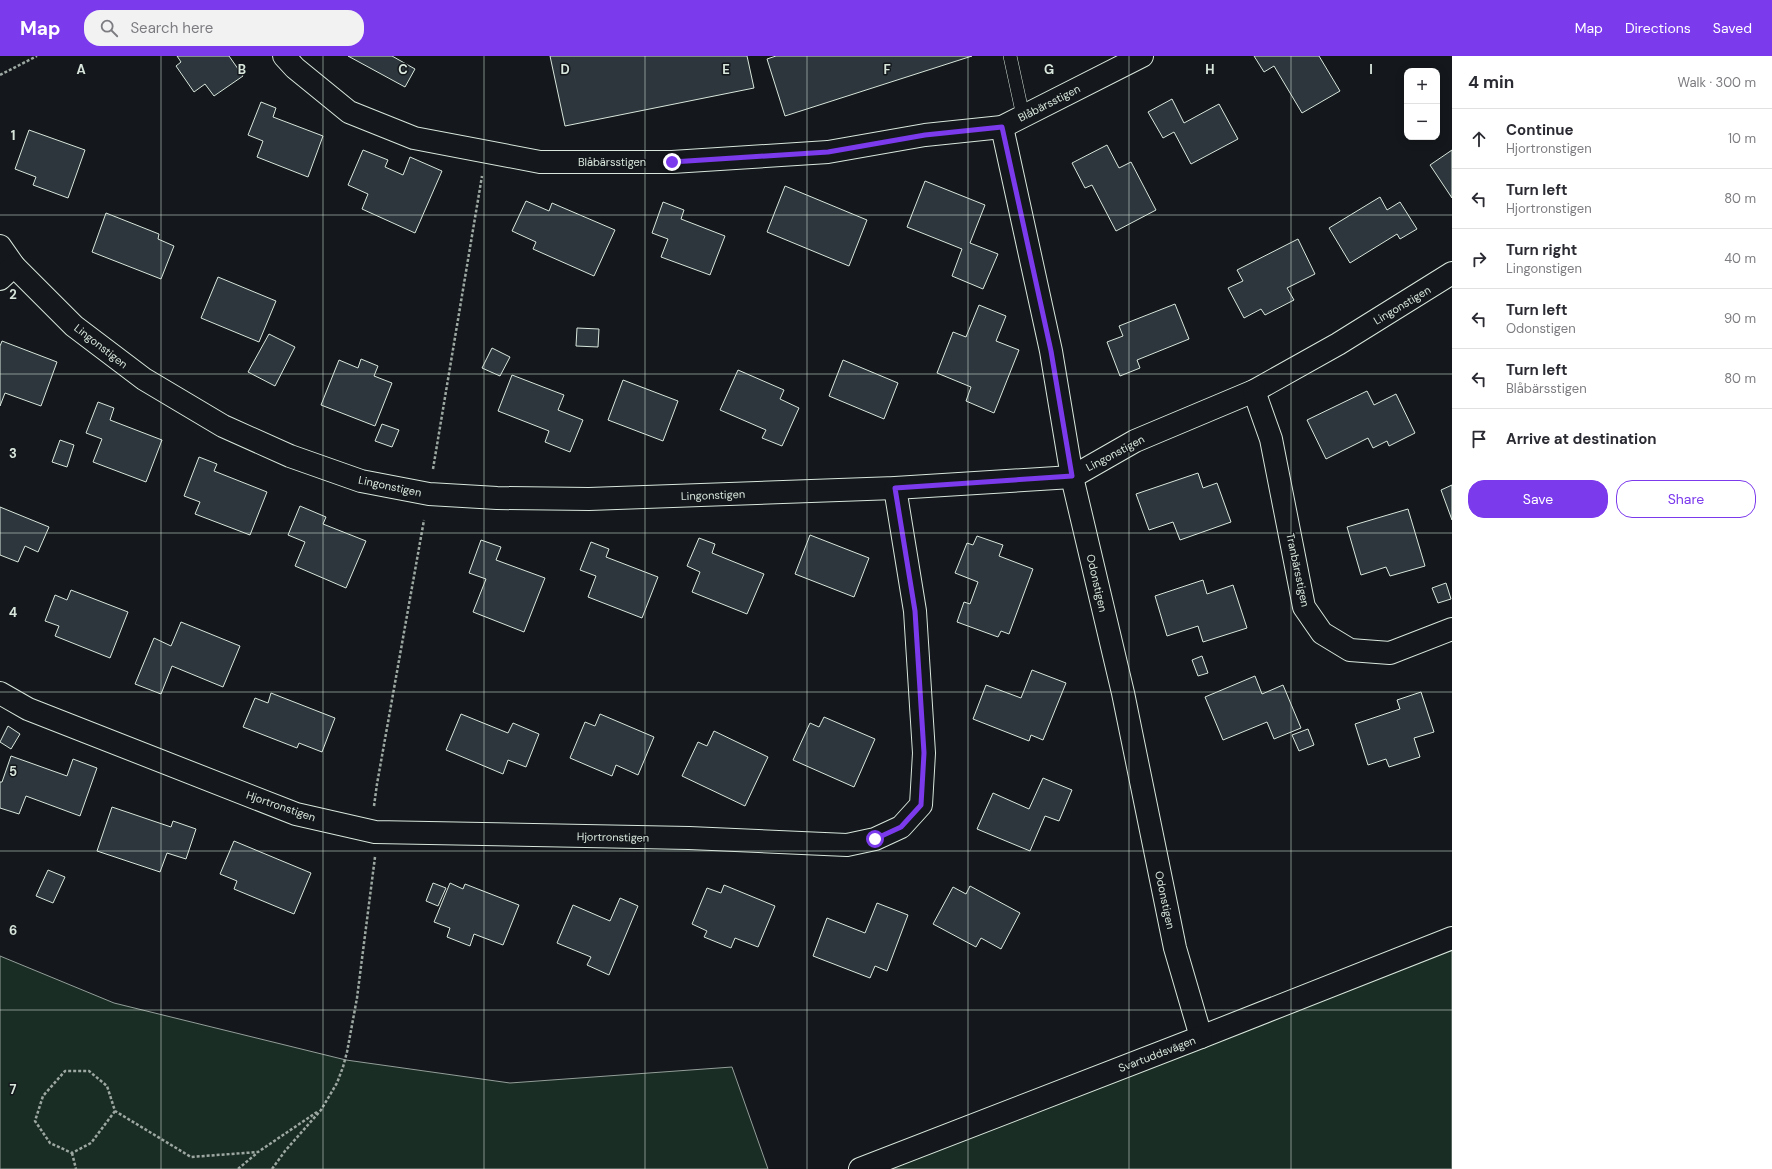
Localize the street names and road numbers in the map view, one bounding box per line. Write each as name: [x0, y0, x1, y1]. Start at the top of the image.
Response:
street label: Blåbärsstigen: [1015, 81, 1083, 125]
street label: Blåbärsstigen: [578, 155, 646, 169]
street label: Lingonstigen: [1371, 282, 1433, 328]
street label: Lingonstigen: [71, 321, 131, 371]
street label: Lingonstigen: [1083, 432, 1147, 474]
street label: Lingonstigen: [357, 472, 423, 500]
street label: Lingonstigen: [681, 487, 745, 503]
street label: Tranbärsstigen: [1283, 532, 1313, 608]
street label: Odonstigen: [1084, 553, 1110, 613]
street label: Hjortronstigen: [244, 788, 318, 824]
street label: Hjortronstigen: [577, 829, 649, 845]
street label: Odonstigen: [1152, 870, 1178, 930]
street label: Svartuddsvägen: [1116, 1033, 1198, 1075]

